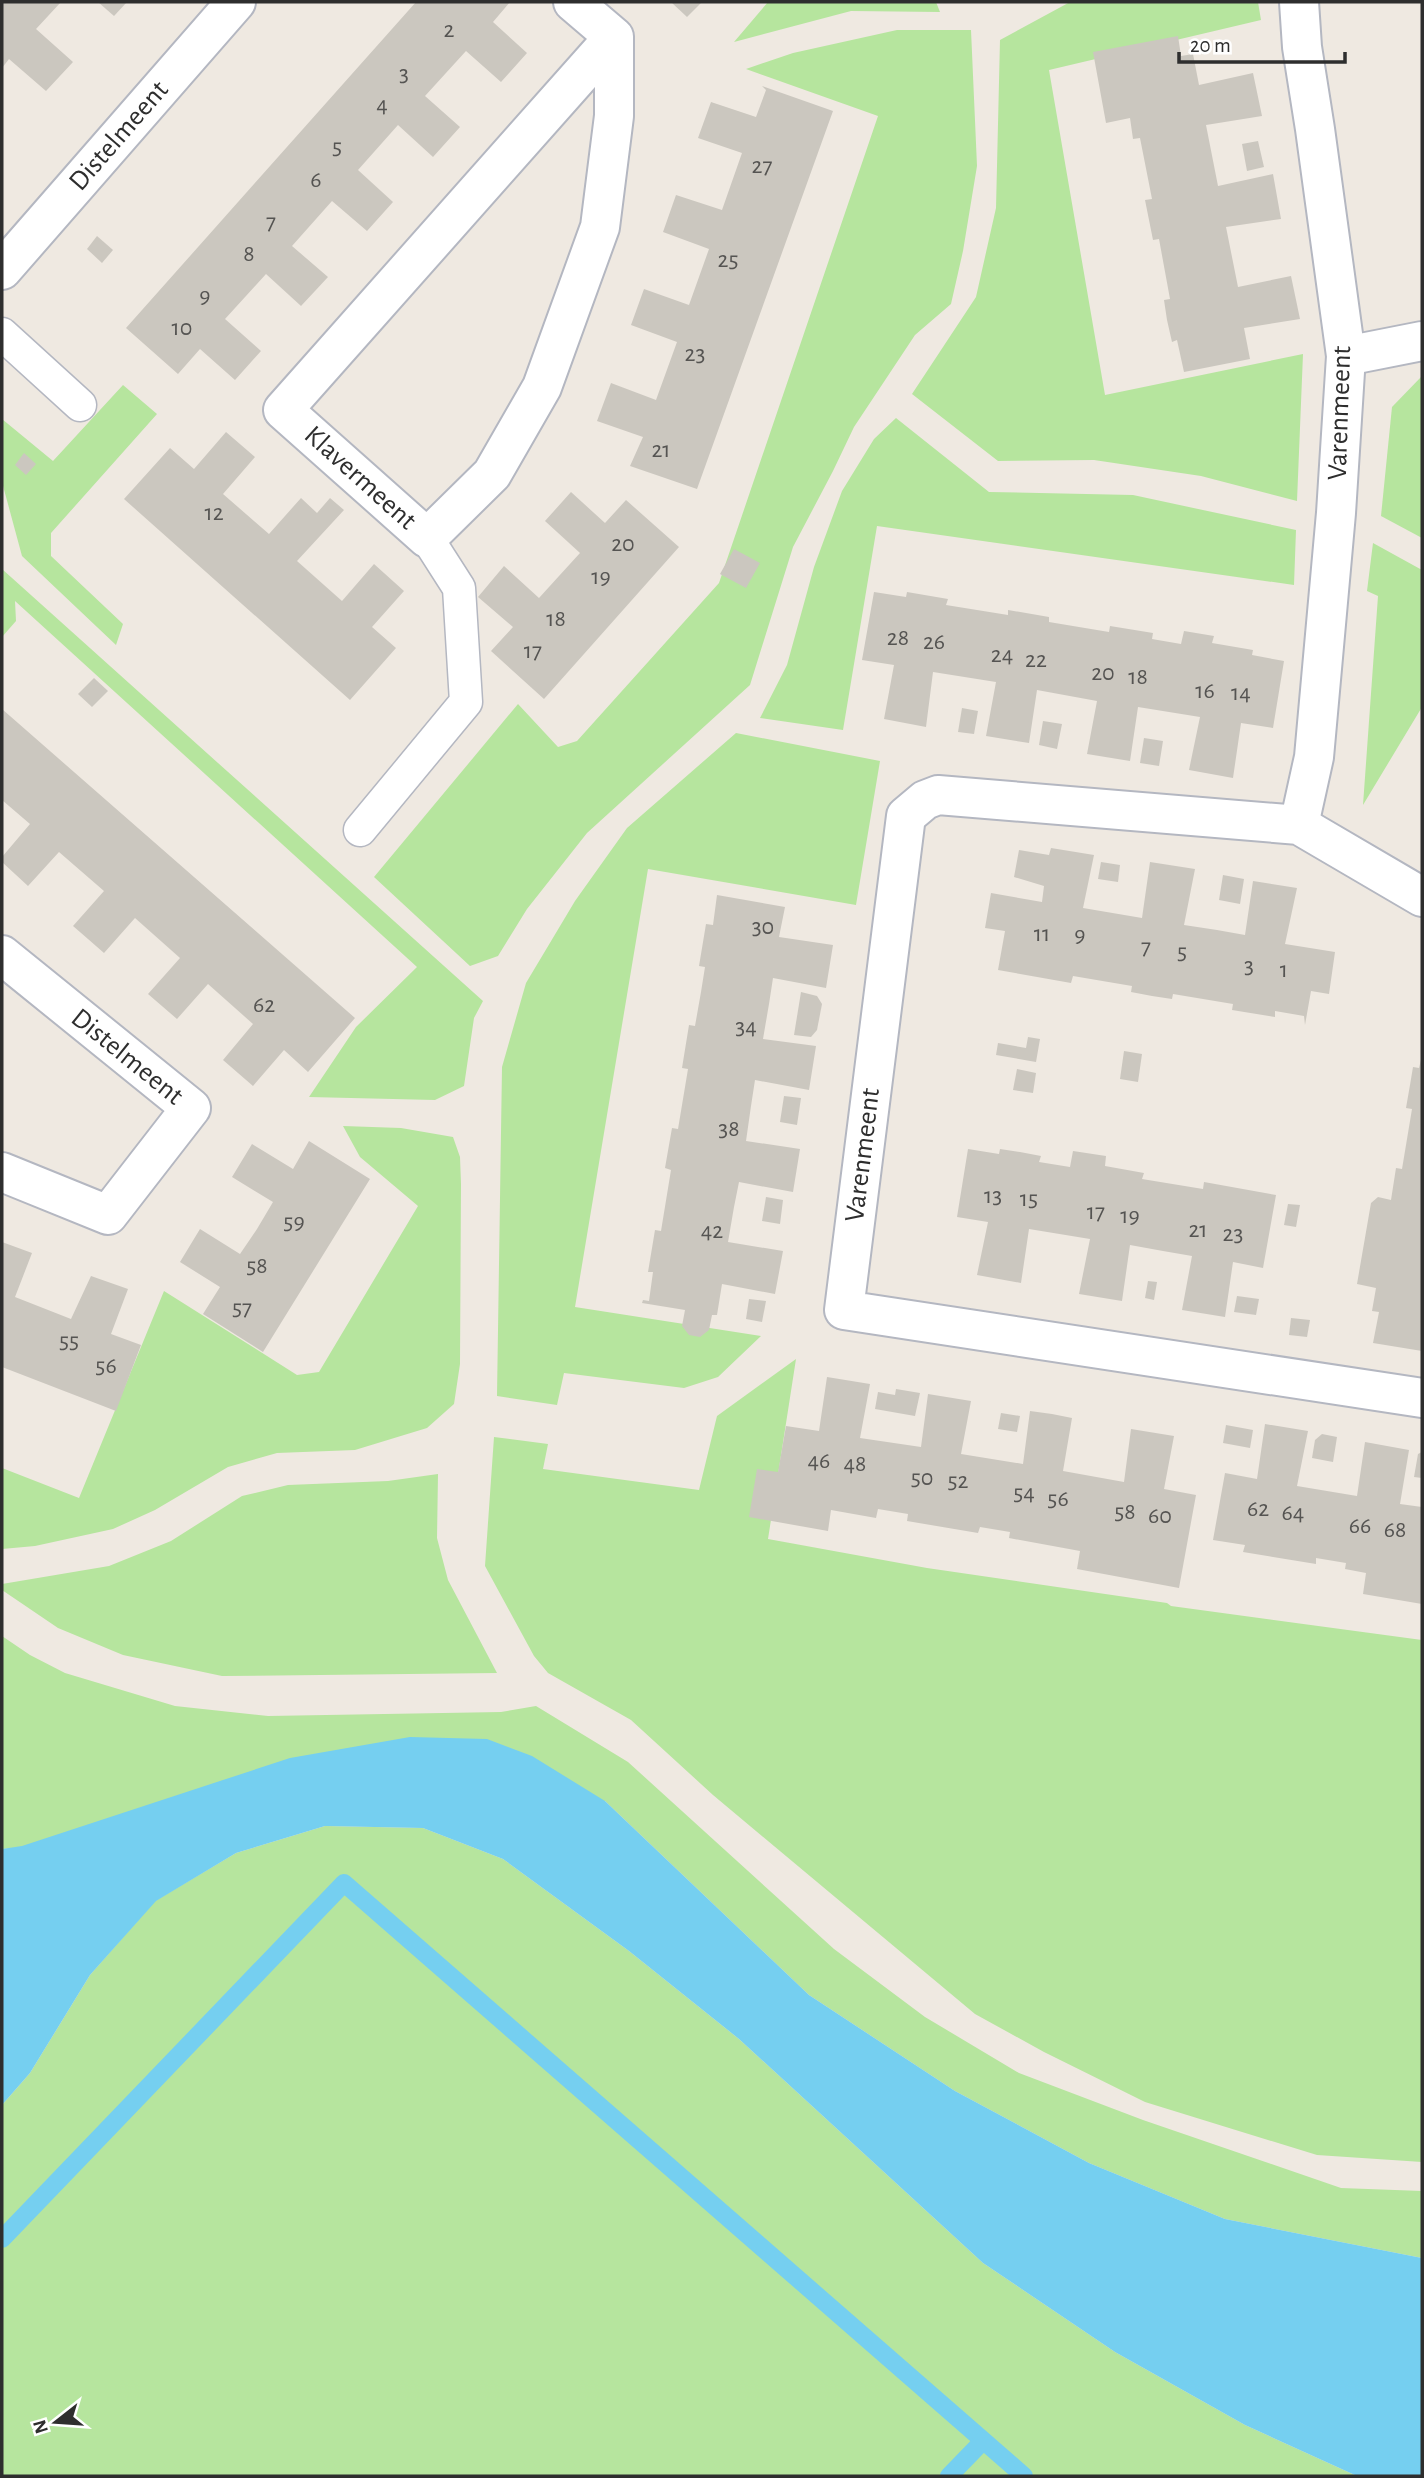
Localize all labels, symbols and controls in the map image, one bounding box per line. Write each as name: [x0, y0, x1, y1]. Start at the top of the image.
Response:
house number: 2: [444, 18, 455, 42]
scale bar: [1179, 21, 1345, 65]
text: 20 m: [1190, 35, 1231, 56]
house number: 3: [399, 62, 409, 86]
street label: Distelmeent: [64, 76, 174, 196]
house number: 4: [376, 93, 388, 117]
house number: 5: [332, 135, 342, 159]
house number: 27: [752, 154, 772, 178]
house number: 6: [310, 168, 322, 192]
house number: 7: [266, 210, 276, 234]
house number: 8: [243, 242, 255, 266]
house number: 25: [718, 248, 738, 272]
house number: 9: [199, 284, 211, 308]
house number: 10: [172, 316, 192, 340]
house number: 23: [685, 342, 705, 366]
street label: Varenmeent: [1324, 345, 1356, 481]
street label: Klavermeent: [299, 421, 421, 535]
house number: 21: [651, 438, 671, 462]
house number: 12: [204, 501, 224, 525]
house number: 20: [611, 532, 635, 556]
house number: 19: [591, 565, 611, 589]
house number: 18: [546, 607, 566, 631]
house number: 28: [887, 626, 909, 650]
house number: 26: [923, 630, 945, 654]
house number: 17: [524, 639, 542, 663]
house number: 24: [991, 643, 1013, 667]
house number: 22: [1025, 648, 1047, 672]
house number: 20: [1091, 661, 1115, 685]
house number: 18: [1128, 665, 1148, 689]
house number: 16: [1195, 679, 1215, 703]
house number: 14: [1231, 681, 1251, 705]
house number: 30: [752, 915, 774, 939]
house number: 11: [1034, 922, 1050, 946]
house number: 9: [1074, 923, 1086, 947]
house number: 7: [1141, 935, 1151, 959]
house number: 5: [1177, 940, 1187, 964]
house number: 3: [1244, 954, 1254, 978]
house number: 1: [1280, 958, 1288, 982]
house number: 62: [253, 993, 275, 1017]
street label: Distelmeent: [66, 1004, 188, 1110]
house number: 34: [735, 1015, 757, 1039]
street label: Varenmeent: [841, 1086, 885, 1224]
house number: 38: [718, 1117, 740, 1141]
house number: 13: [984, 1184, 1002, 1208]
house number: 15: [1020, 1187, 1038, 1211]
house number: 17: [1087, 1200, 1105, 1224]
house number: 19: [1120, 1204, 1140, 1228]
house number: 59: [283, 1210, 305, 1234]
house number: 21: [1188, 1218, 1208, 1242]
house number: 42: [701, 1219, 723, 1243]
house number: 23: [1223, 1222, 1243, 1246]
house number: 58: [246, 1254, 268, 1278]
house number: 57: [232, 1296, 252, 1320]
house number: 55: [59, 1329, 79, 1353]
house number: 56: [95, 1354, 117, 1378]
house number: 46: [808, 1449, 830, 1473]
house number: 48: [844, 1452, 866, 1476]
house number: 50: [911, 1466, 933, 1490]
house number: 52: [948, 1469, 969, 1493]
house number: 54: [1013, 1481, 1035, 1505]
house number: 56: [1047, 1487, 1069, 1511]
house number: 62: [1247, 1497, 1269, 1521]
house number: 58: [1114, 1500, 1136, 1524]
house number: 64: [1282, 1501, 1304, 1525]
house number: 60: [1148, 1504, 1172, 1528]
house number: 66: [1349, 1514, 1371, 1538]
house number: 68: [1384, 1518, 1406, 1542]
north arrow: [21, 2387, 91, 2457]
text: N: [30, 2417, 52, 2436]

